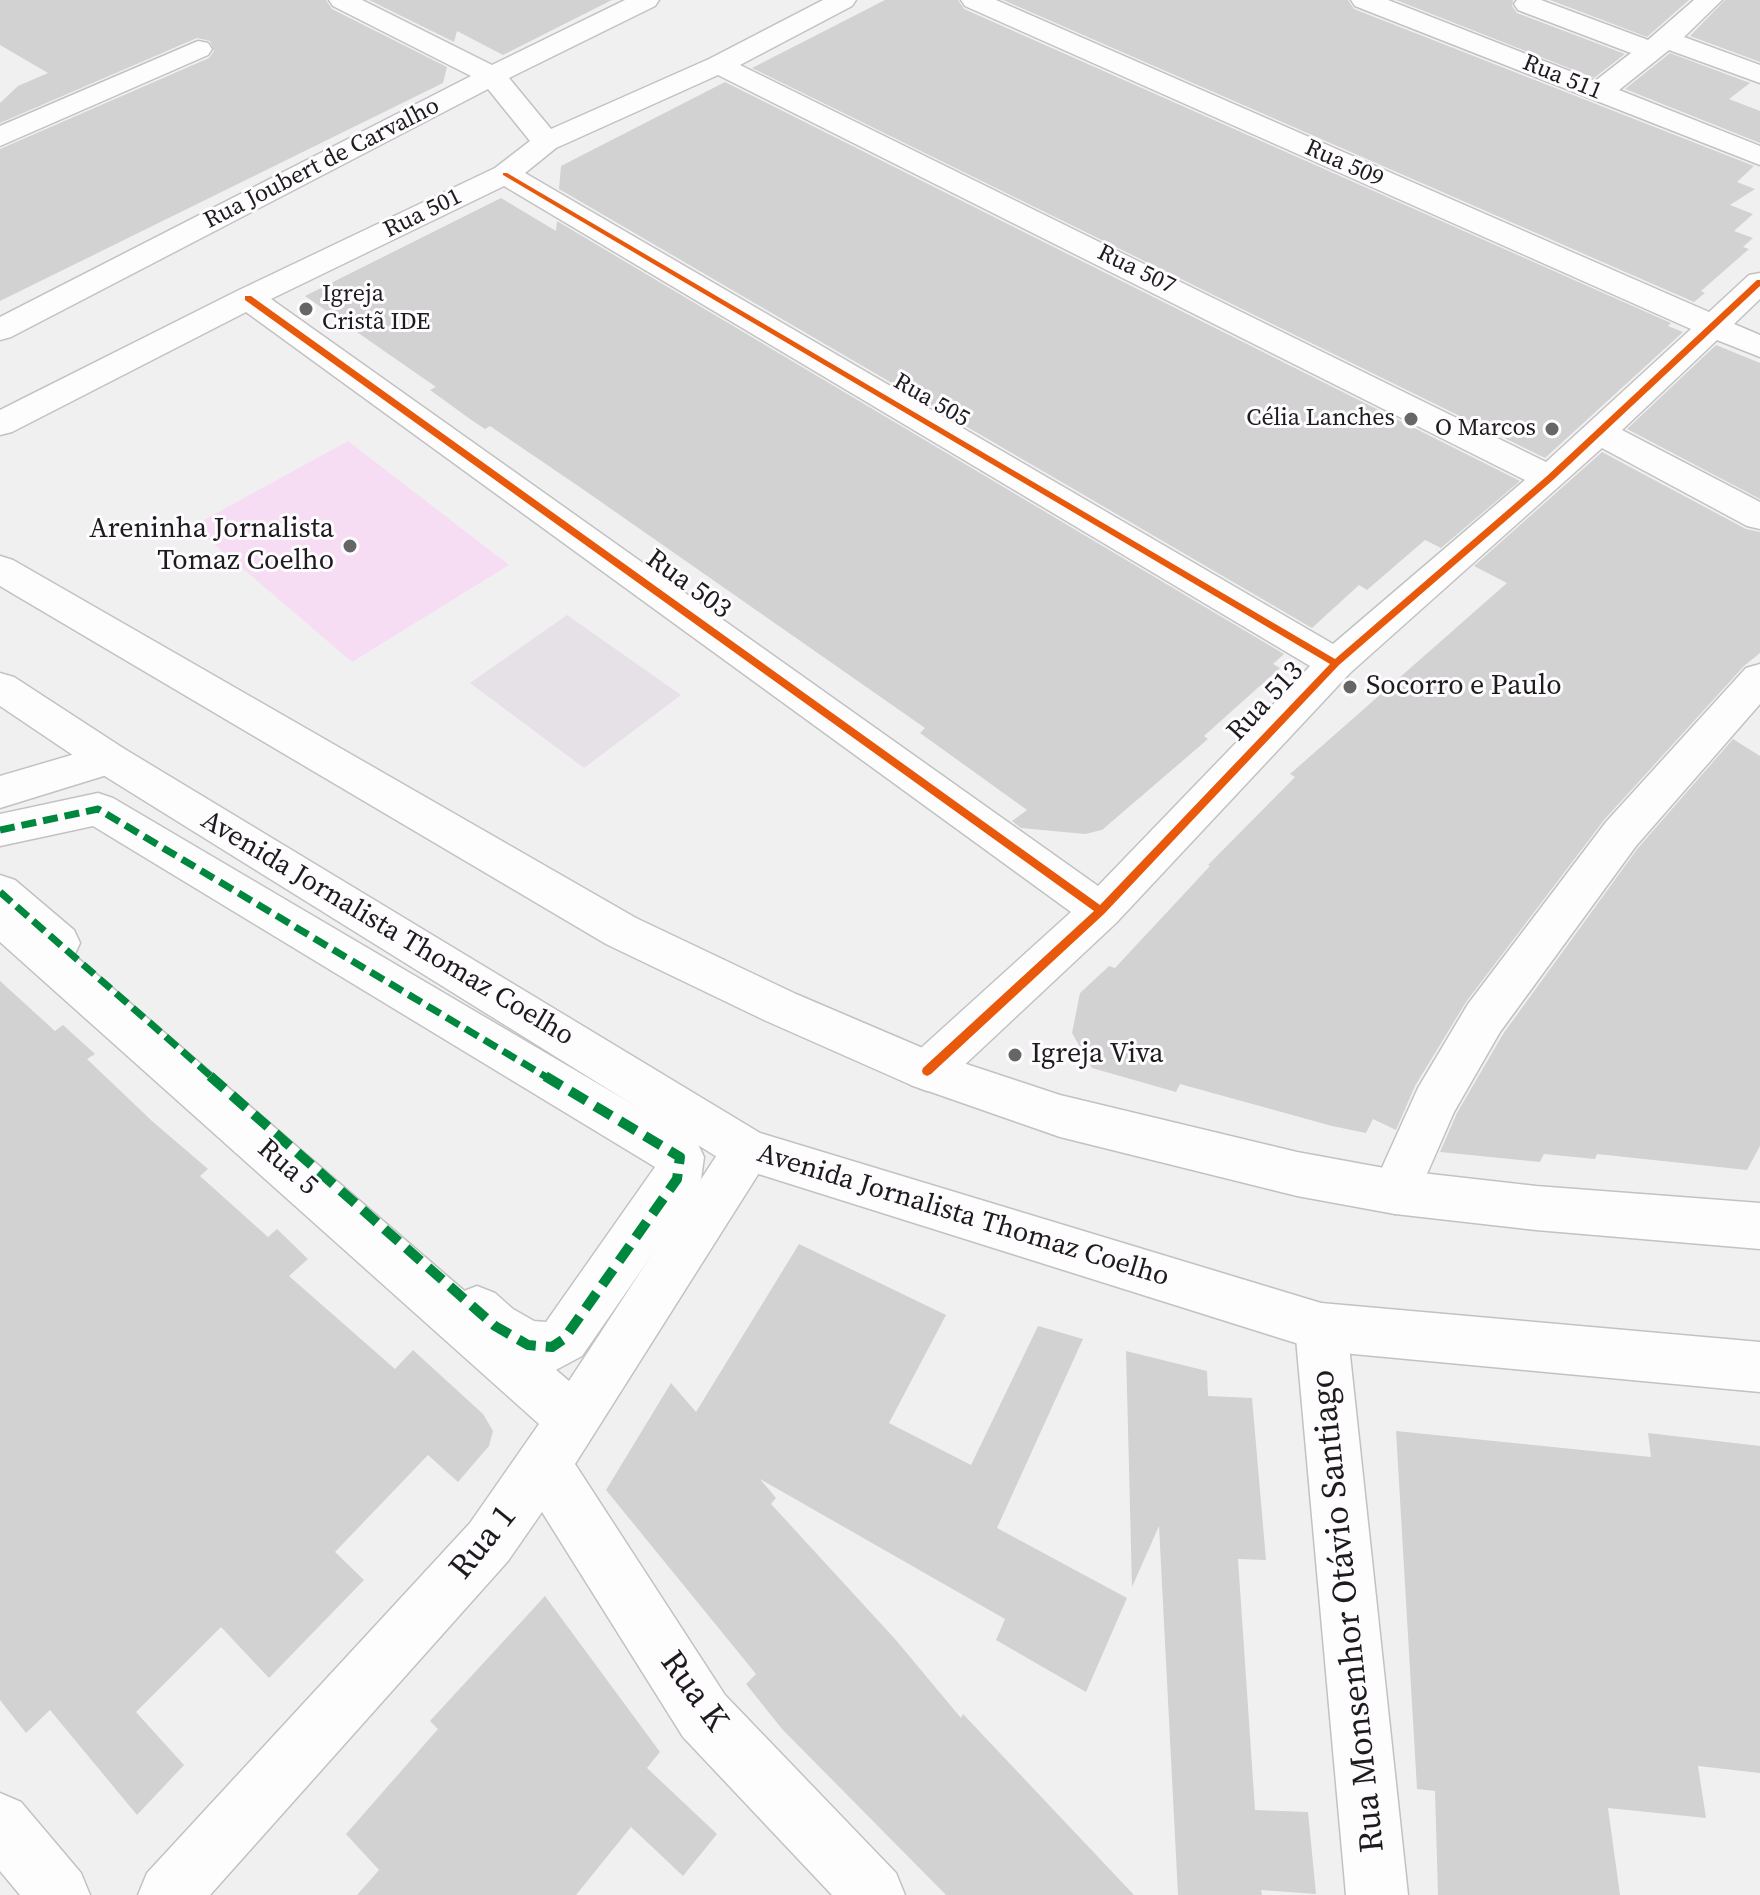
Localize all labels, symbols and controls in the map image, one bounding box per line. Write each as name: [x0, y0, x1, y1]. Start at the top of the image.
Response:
street label: Rua 511: [1518, 49, 1606, 107]
street label: Rua Joubert de Carvalho: [199, 92, 445, 236]
street label: Rua 509: [1300, 134, 1388, 194]
street label: Rua 501: [379, 183, 467, 245]
street label: Rua 507: [1092, 239, 1180, 301]
place label: Igreja Cristã IDE: [322, 281, 430, 337]
marker: Igreja Cristã IDE: [297, 300, 315, 318]
street label: Rua 505: [888, 368, 974, 434]
place label: Célia Lanches: [1246, 405, 1395, 433]
marker: Célia Lanches: [1402, 410, 1420, 428]
place label: O Marcos: [1435, 415, 1536, 443]
marker: O Marcos: [1543, 420, 1561, 438]
place label: Areninha Jornalista Tomaz Coelho: [89, 513, 334, 579]
marker: Areninha Jornalista Tomaz Coelho: [341, 537, 359, 555]
street label: Rua 503: [639, 543, 737, 627]
street label: Rua 513: [1221, 655, 1311, 749]
place label: Socorro e Paulo: [1366, 670, 1562, 704]
marker: Socorro e Paulo: [1341, 678, 1359, 696]
street label: Avenida Jornalista Thomaz Coelho: [194, 804, 580, 1054]
place label: Igreja Viva: [1031, 1038, 1164, 1072]
marker: Igreja Viva: [1006, 1046, 1024, 1064]
street label: Rua 5: [250, 1133, 324, 1203]
street label: Avenida Jornalista Thomaz Coelho: [753, 1137, 1173, 1295]
street label: Rua Monsenhor Otávio Santiago: [1303, 1368, 1395, 1854]
street label: Rua 1: [442, 1498, 526, 1588]
street label: Rua K: [650, 1644, 736, 1740]

